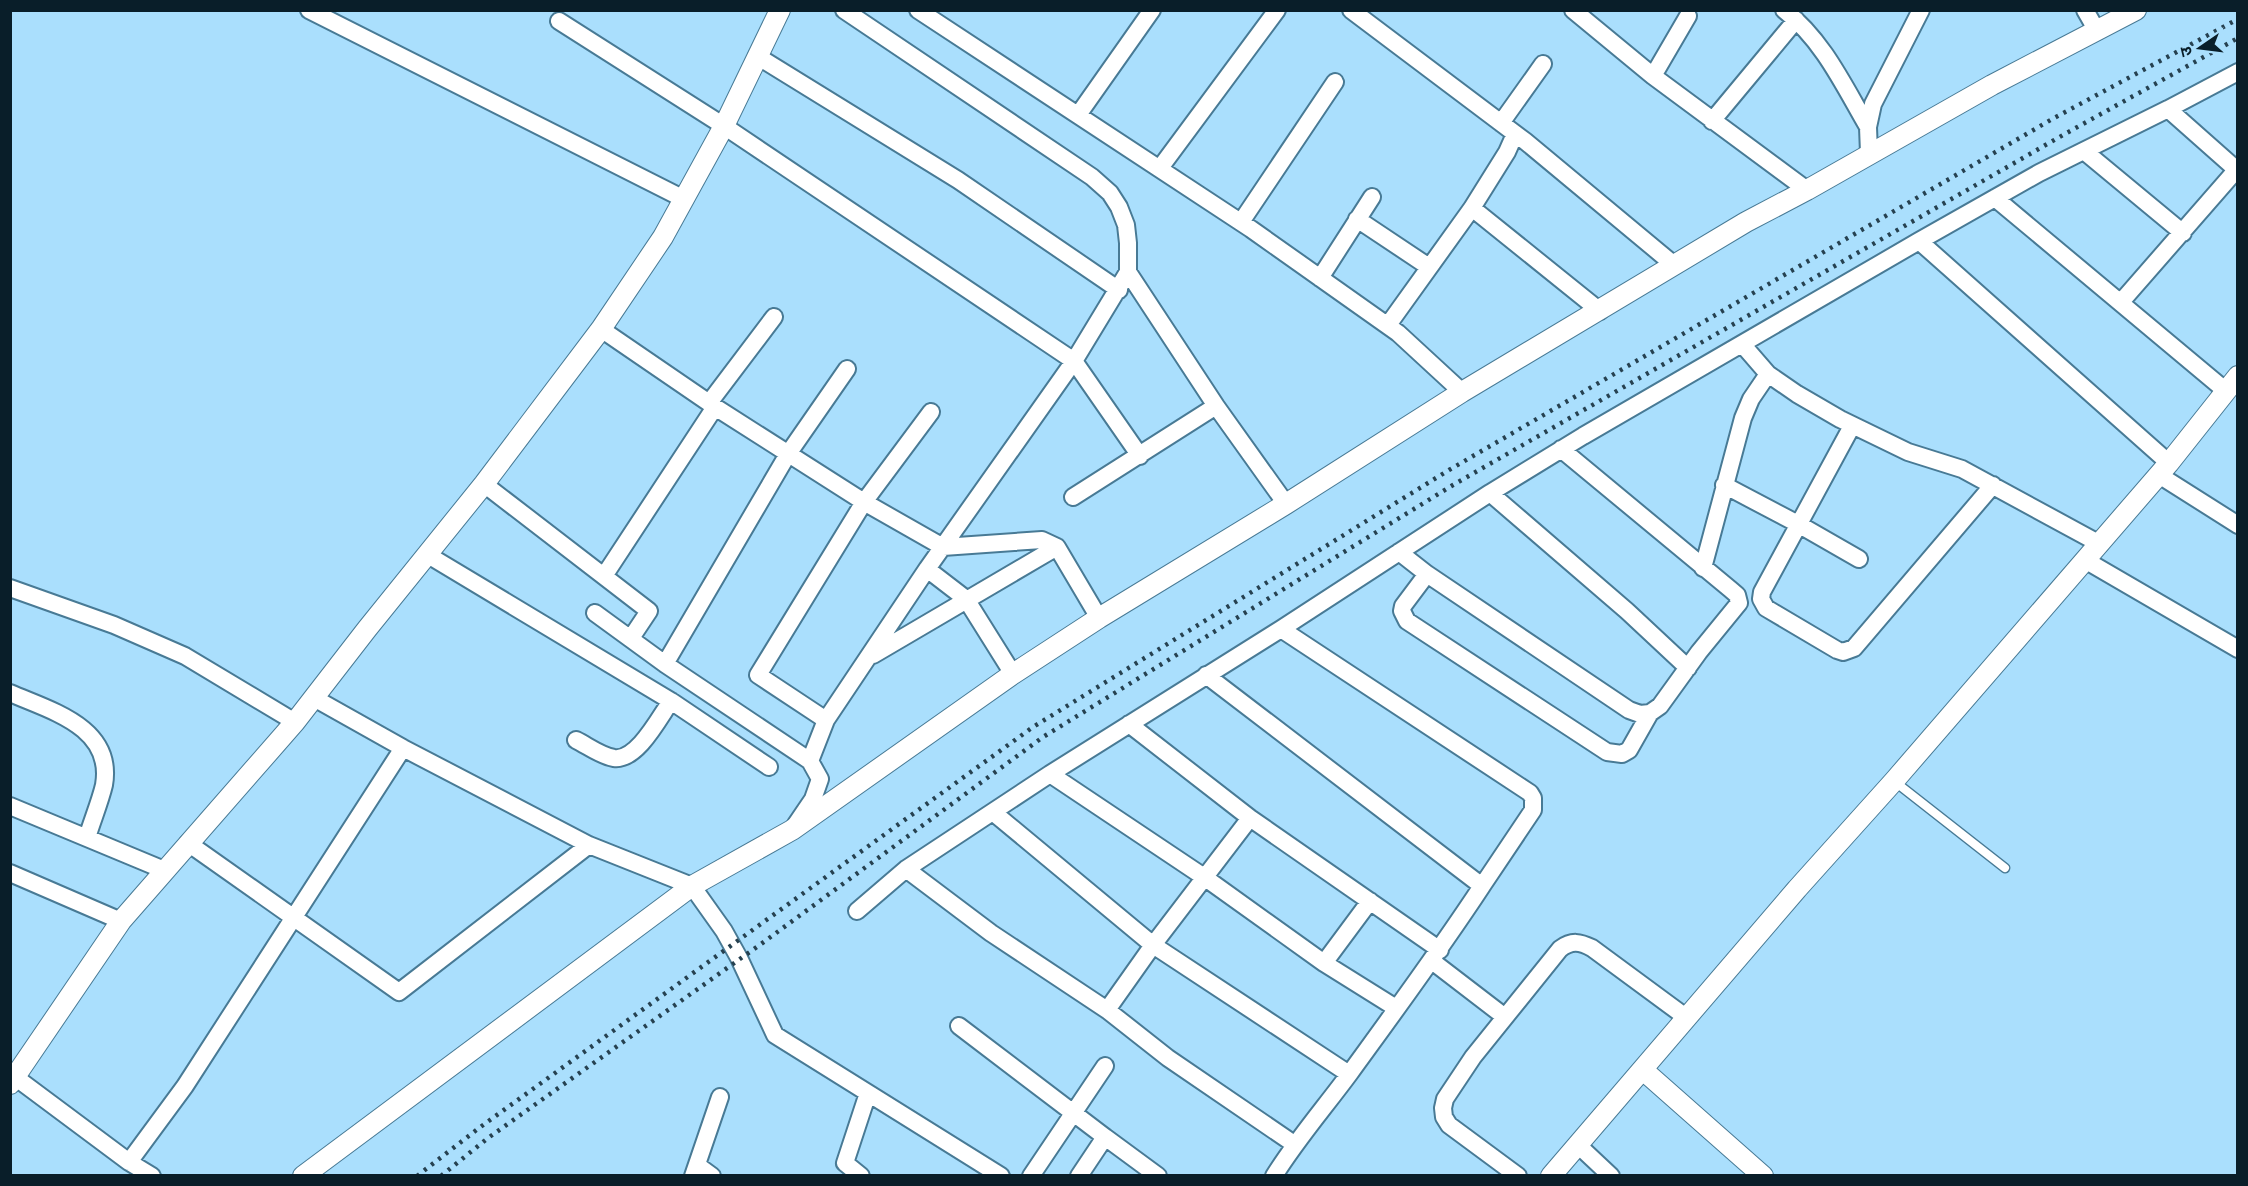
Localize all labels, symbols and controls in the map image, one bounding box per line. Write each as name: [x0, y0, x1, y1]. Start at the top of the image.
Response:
north arrow: [2170, 18, 2230, 78]
text: उ: [2175, 44, 2196, 58]

